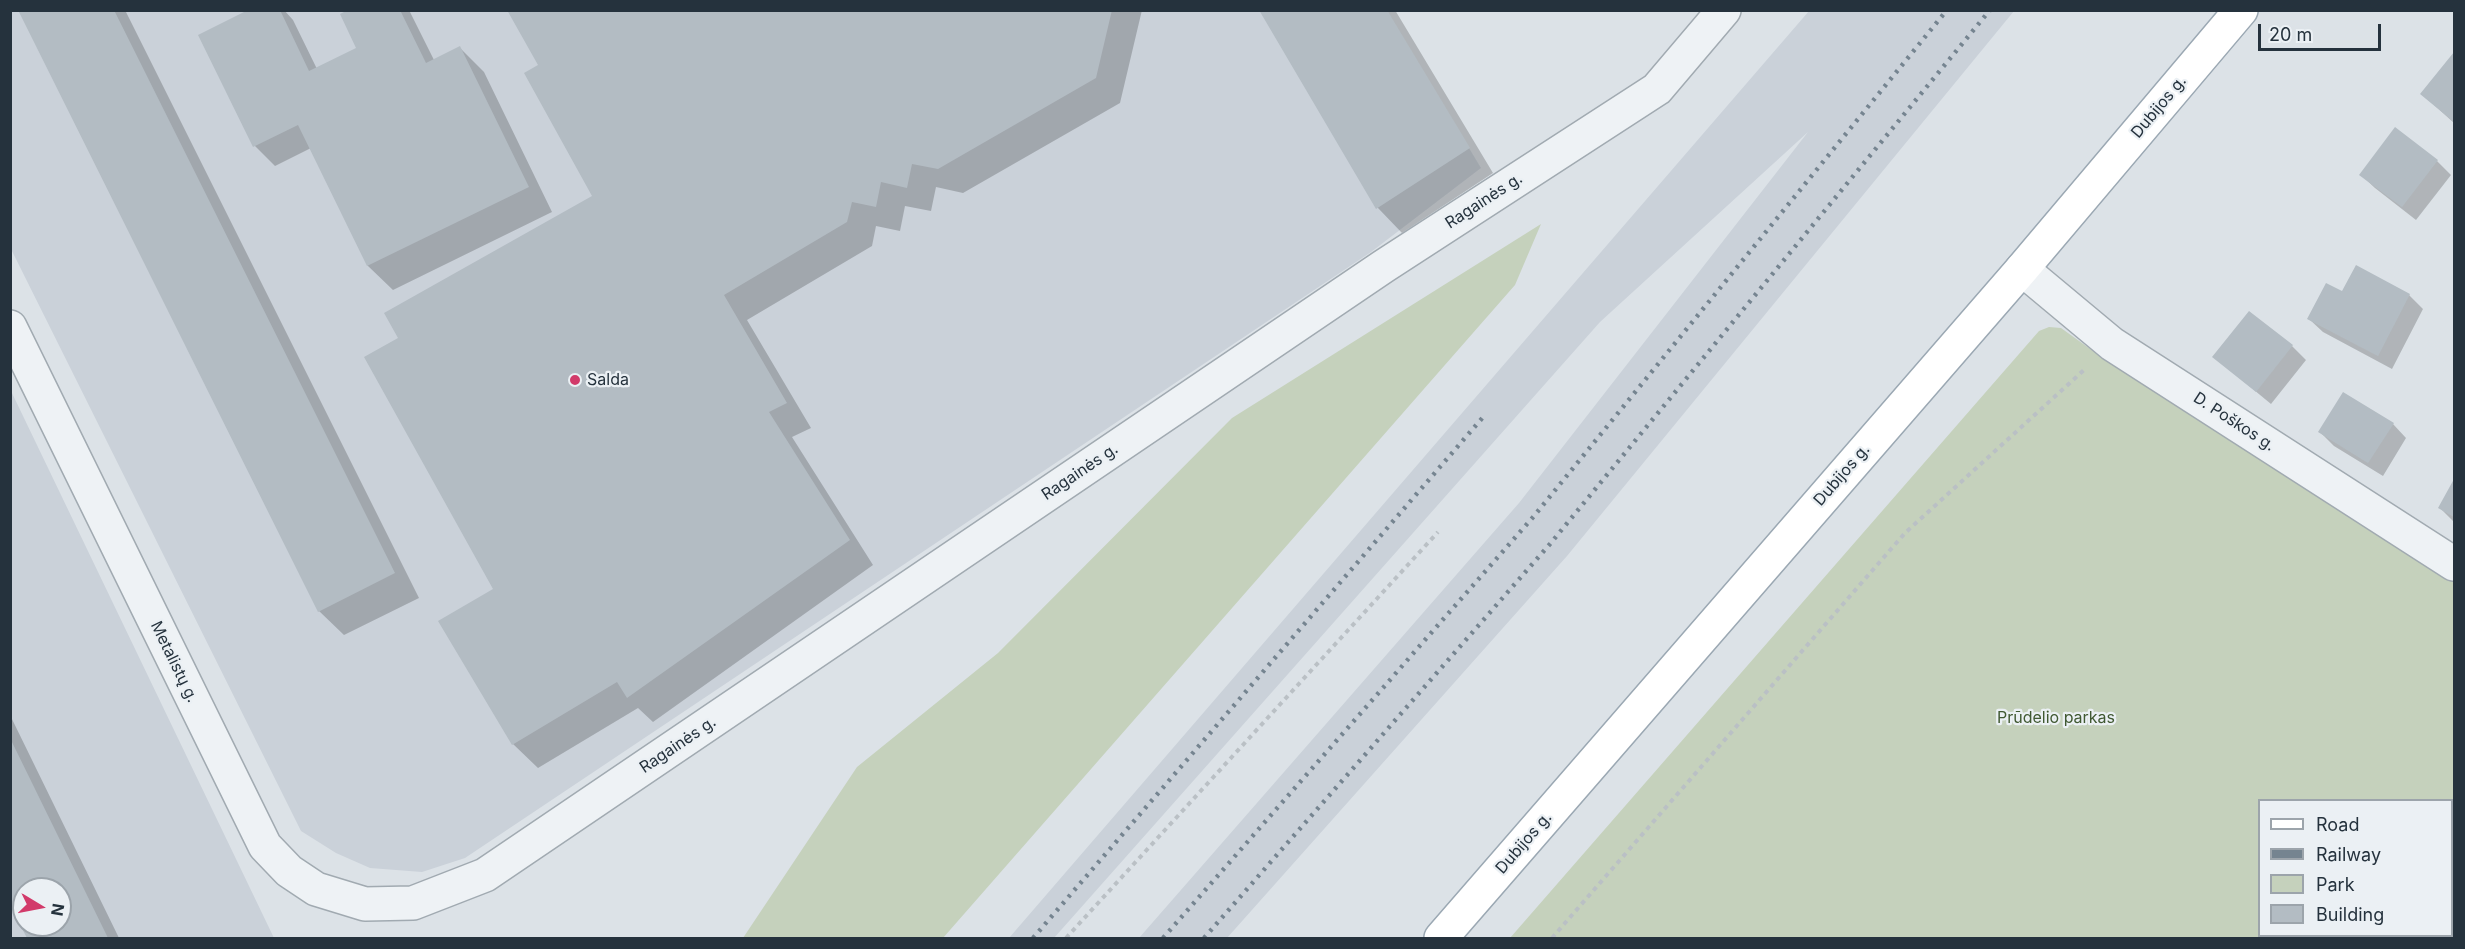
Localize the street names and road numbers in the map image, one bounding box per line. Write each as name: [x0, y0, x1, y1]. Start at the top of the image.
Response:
street label: Dubijos g.: [2127, 72, 2191, 142]
street label: Ragainės g.: [1442, 169, 1526, 233]
street label: D. Poškos g.: [2190, 388, 2278, 456]
street label: Ragainės g.: [1038, 439, 1122, 505]
street label: Dubijos g.: [1810, 440, 1874, 510]
street label: Metalistų g.: [146, 618, 202, 706]
street label: Ragainės g.: [636, 712, 720, 778]
street label: Dubijos g.: [1492, 808, 1556, 878]

